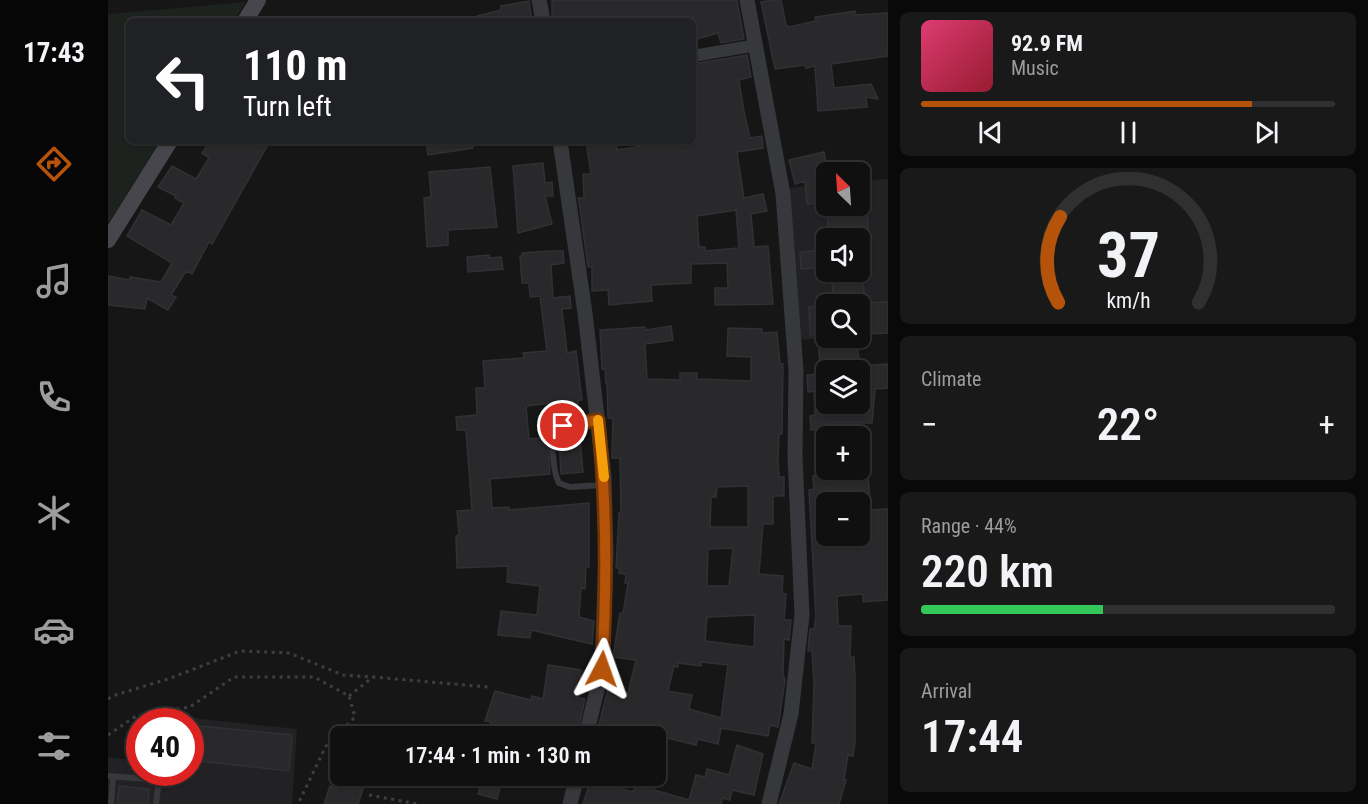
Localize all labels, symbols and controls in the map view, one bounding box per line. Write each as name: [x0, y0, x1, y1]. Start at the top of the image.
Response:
text: 92.9 FM: [1011, 31, 1083, 56]
text: 17:43: [23, 37, 85, 69]
text: 110 m: [243, 41, 348, 90]
icon: left: [144, 42, 222, 120]
text: Music: [1011, 56, 1059, 80]
text: Turn left: [243, 91, 332, 123]
icon: previous: [974, 116, 1007, 149]
icon: pause: [1112, 116, 1145, 149]
icon: next: [1250, 116, 1283, 149]
icon: directions: [33, 143, 75, 185]
north arrow: [816, 162, 870, 216]
map controls: [816, 162, 870, 546]
text: 37: [1096, 219, 1160, 292]
button: sound: [816, 228, 870, 282]
icon: music: [33, 260, 75, 302]
text: km/h: [1106, 288, 1150, 313]
button: search: [816, 294, 870, 348]
button: layers: [816, 360, 870, 414]
text: Climate: [921, 367, 981, 391]
icon: phone: [33, 376, 75, 418]
text: 22°: [1097, 398, 1159, 451]
pin: [537, 400, 588, 451]
text: −: [921, 405, 938, 444]
text: +: [1319, 405, 1335, 444]
icon: arrive: [546, 409, 579, 442]
button: +: [816, 426, 870, 480]
icon: climate: [33, 492, 75, 534]
button: −: [816, 492, 870, 546]
text: Range · 44%: [921, 514, 1017, 538]
text: 220 km: [921, 545, 1054, 598]
icon: car: [33, 609, 75, 651]
position arrow: [570, 637, 634, 701]
text: Arrival: [921, 679, 972, 703]
speed limit sign: 40: [126, 708, 204, 786]
text: 17:44: [921, 710, 1023, 763]
icon: filters: [33, 725, 75, 767]
text: 17:44 · 1 min · 130 m: [405, 743, 591, 768]

